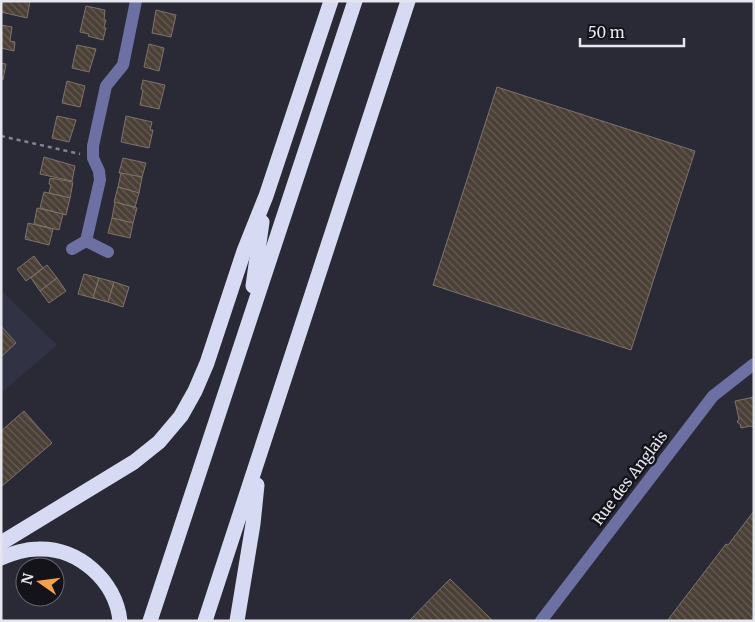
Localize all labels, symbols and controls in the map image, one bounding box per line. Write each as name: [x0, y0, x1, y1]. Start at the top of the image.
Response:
scale bar: [580, 15, 684, 47]
text: 50 m: [588, 23, 625, 42]
street label: Rue des Anglais: [588, 427, 671, 529]
north arrow: [15, 557, 65, 607]
text: N: [17, 571, 37, 586]

